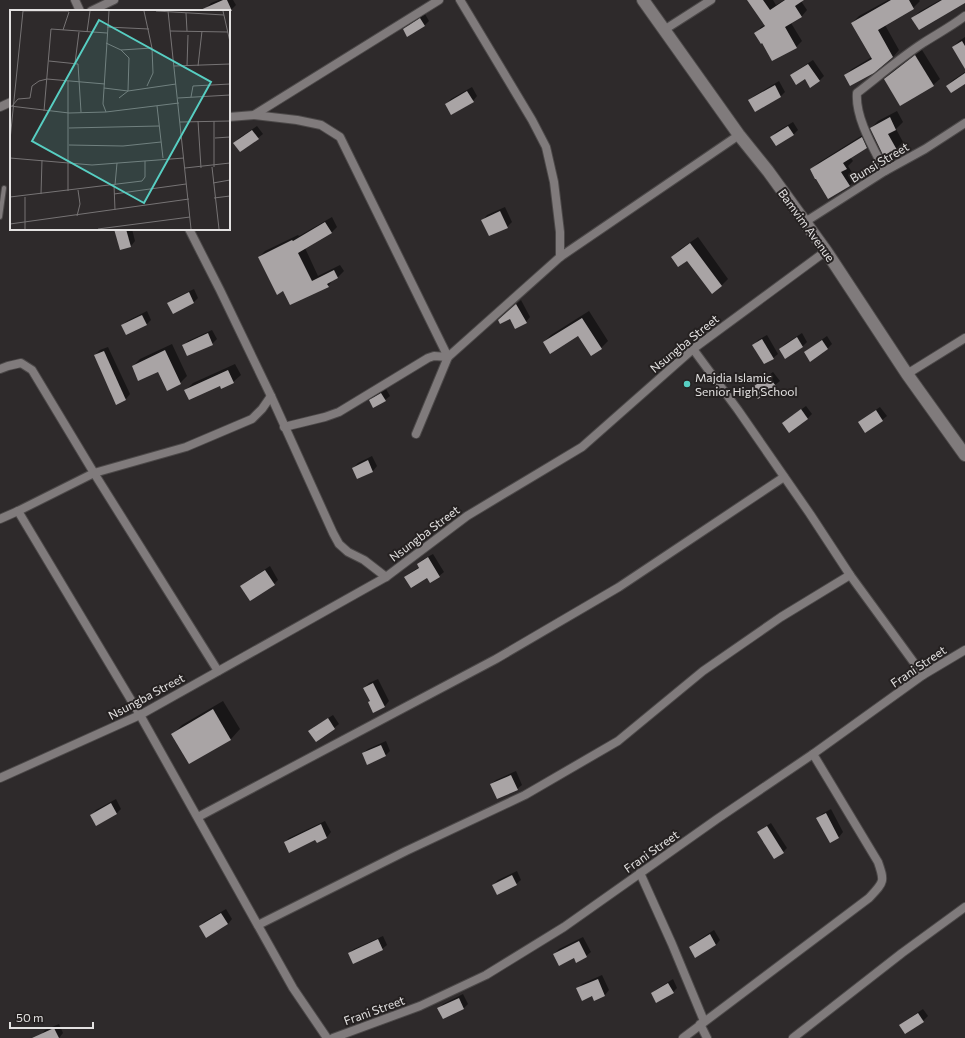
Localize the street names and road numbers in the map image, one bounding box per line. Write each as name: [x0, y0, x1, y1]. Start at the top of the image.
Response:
street label: Bunsi Street: [847, 139, 911, 185]
street label: Bamvim Avenue: [776, 186, 838, 264]
street label: Nsungba Street: [647, 311, 721, 375]
street label: Nsungba Street: [386, 502, 462, 564]
street label: Frani Street: [888, 642, 948, 690]
street label: Nsungba Street: [106, 670, 187, 722]
street label: Frani Street: [621, 827, 681, 875]
street label: Frani Street: [342, 992, 406, 1027]

